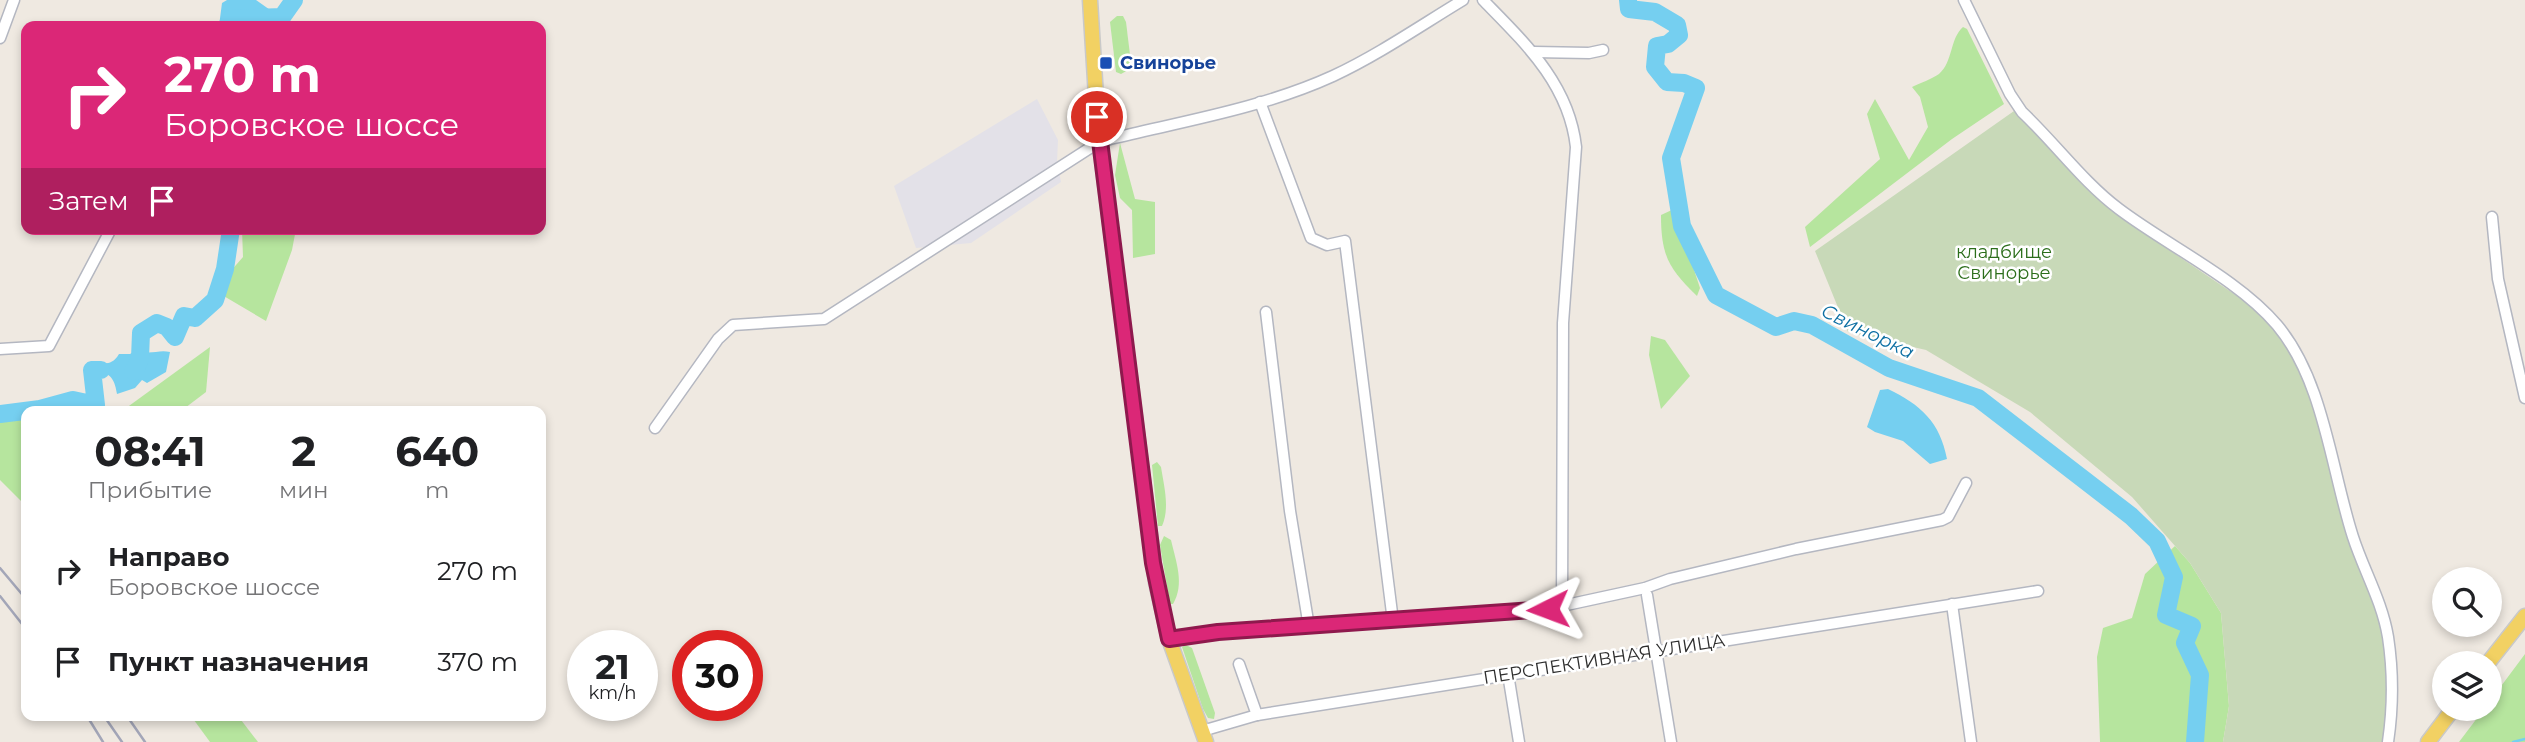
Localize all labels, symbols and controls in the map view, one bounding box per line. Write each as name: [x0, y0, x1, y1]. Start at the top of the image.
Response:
text: 270 m: [164, 45, 321, 104]
icon: right: [49, 49, 140, 140]
place label: Свинорье: [1120, 52, 1216, 74]
marker: Свинорье: [1098, 55, 1114, 71]
pin: [1067, 87, 1127, 147]
icon: arrive: [1078, 98, 1116, 136]
text: Боровское шоссе: [164, 105, 459, 144]
icon: arrive: [143, 182, 181, 220]
text: Затем: [49, 185, 129, 217]
park label: кладбище Свинорье: [1956, 241, 2052, 284]
water label: Свинорка: [1818, 299, 1918, 364]
text: 08:41: [94, 425, 206, 477]
text: 2: [291, 425, 316, 477]
text: 640: [395, 425, 479, 477]
text: Прибытие: [88, 476, 212, 504]
text: мин: [279, 476, 329, 504]
text: m: [425, 476, 449, 504]
text: Направо: [108, 541, 229, 573]
icon: right: [49, 552, 87, 590]
text: 270 m: [437, 555, 518, 587]
map controls: [2432, 567, 2502, 721]
button: search: [2432, 567, 2502, 637]
position arrow: [1511, 572, 1585, 646]
text: Боровское шоссе: [108, 573, 320, 601]
street label: ПЕРСПЕКТИВНАЯ УЛИЦА: [1481, 629, 1727, 689]
speed limit sign: 30: [672, 630, 763, 721]
icon: arrive: [49, 643, 87, 681]
text: 21: [595, 645, 630, 688]
text: Пункт назначения: [108, 646, 369, 678]
text: 370 m: [437, 646, 518, 678]
button: layers: [2432, 651, 2502, 721]
text: km/h: [588, 682, 637, 704]

